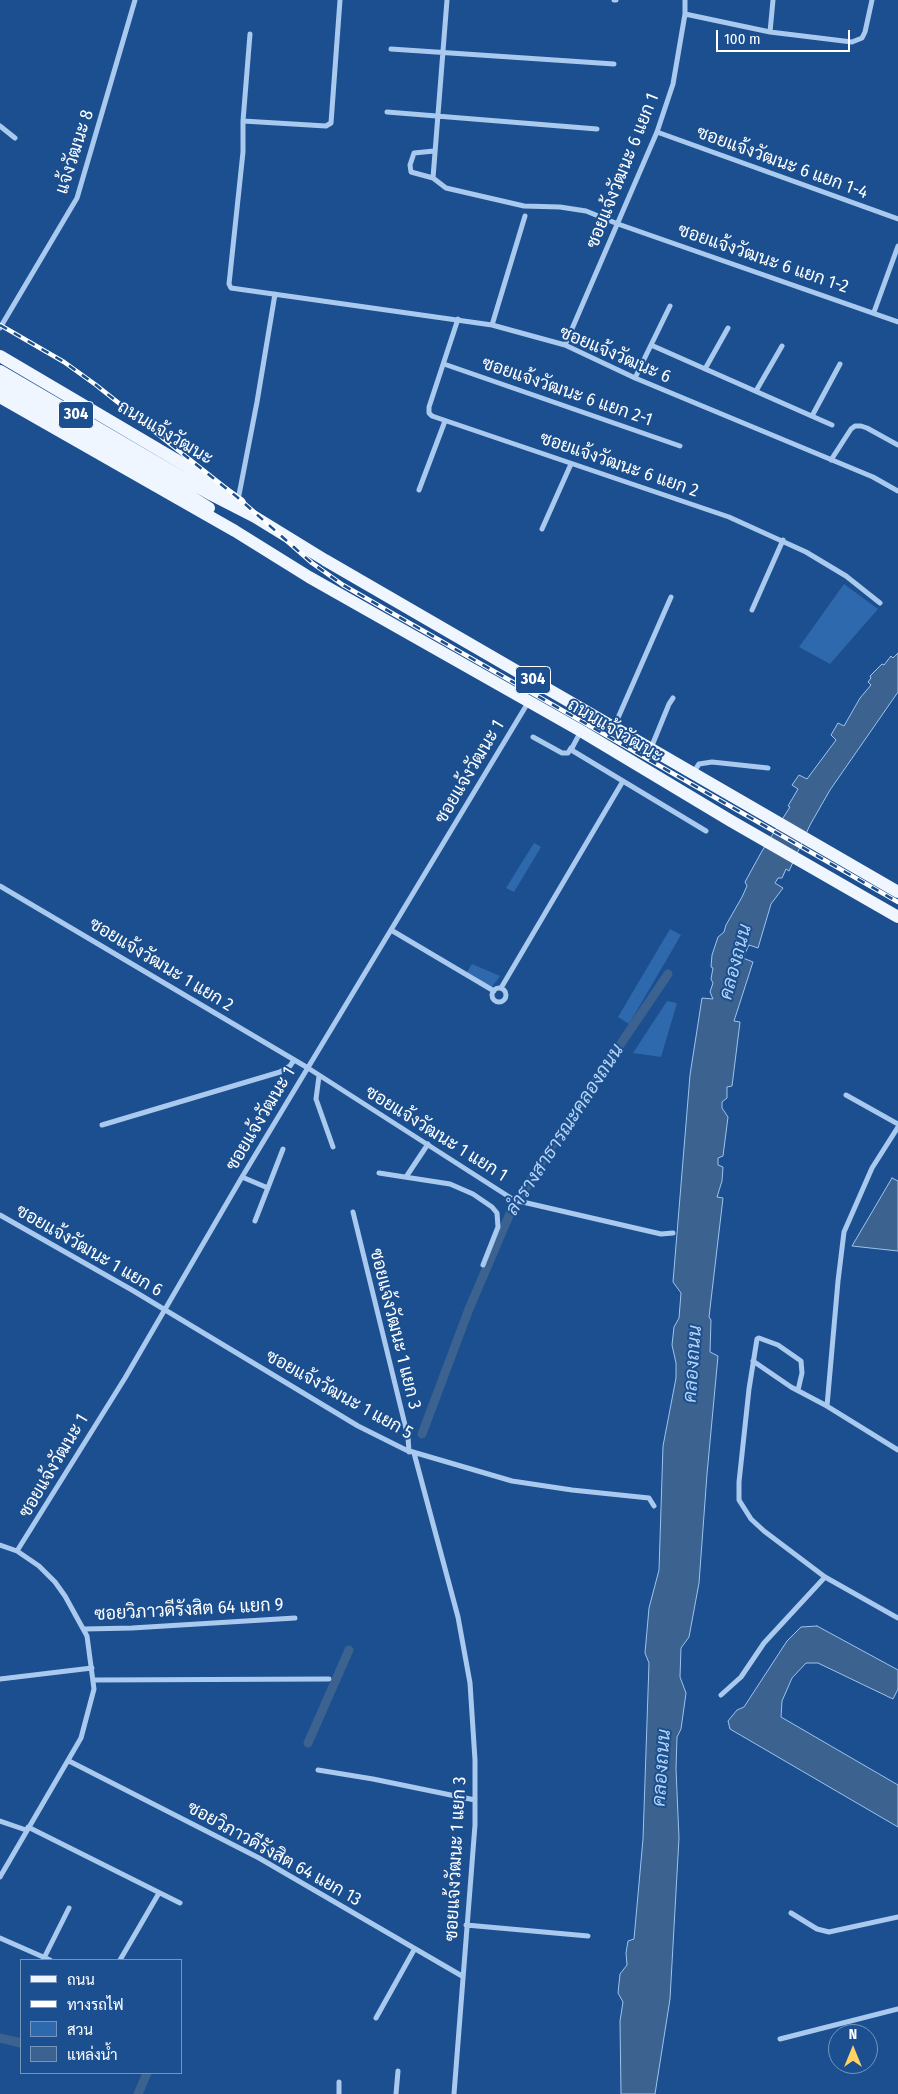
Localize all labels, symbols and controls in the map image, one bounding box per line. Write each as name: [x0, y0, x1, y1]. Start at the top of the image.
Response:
scale bar: [718, 20, 852, 52]
text: 100 m: [724, 30, 761, 48]
street label: ซอยแจ้งวัฒนะ 6 แยก 1: [582, 90, 664, 252]
street label: แจ้งวัฒนะ 8: [51, 107, 99, 197]
street label: ซอยแจ้งวัฒนะ 6 แยก 1-4: [693, 122, 871, 204]
street label: ซอยแจ้งวัฒนะ 6 แยก 1-2: [675, 220, 851, 298]
street label: ซอยแจ้งวัฒนะ 6: [556, 322, 674, 388]
street label: ซอยแจ้งวัฒนะ 6 แยก 2-1: [479, 353, 655, 431]
street label: ถนนแจ้งวัฒนะ: [113, 396, 217, 470]
road number: 304: [58, 402, 94, 428]
street label: ซอยแจ้งวัฒนะ 6 แยก 2: [537, 428, 701, 502]
road number: 304: [516, 666, 550, 694]
street label: ถนนแจ้งวัฒนะ: [563, 694, 667, 768]
street label: ซอยแจ้งวัฒนะ 1: [431, 716, 509, 828]
street label: ซอยแจ้งวัฒนะ 1 แยก 2: [85, 913, 237, 1017]
water label: คลองถนน: [715, 922, 757, 1002]
water label: ลำรางสาธารณะคลองถนน: [501, 1040, 629, 1220]
street label: ซอยแจ้งวัฒนะ 1: [222, 1063, 300, 1175]
street label: ซอยแจ้งวัฒนะ 1 แยก 1: [361, 1081, 511, 1187]
street label: ซอยแจ้งวัฒนะ 1 แยก 6: [12, 1200, 166, 1302]
street label: ซอยแจ้งวัฒนะ 1 แยก 3: [365, 1246, 425, 1412]
water label: คลองถนน: [679, 1325, 707, 1403]
street label: ซอยแจ้งวัฒนะ 1 แยก 5: [262, 1346, 416, 1444]
street label: ซอยแจ้งวัฒนะ 1: [15, 1410, 93, 1522]
street label: ซอยวิภาวดีรังสิต 64 แยก 9: [94, 1594, 284, 1626]
water label: คลองถนน: [648, 1729, 676, 1807]
street label: ซอยแจ้งวัฒนะ 1 แยก 3: [441, 1776, 471, 1942]
street label: ซอยวิภาวดีรังสิต 64 แยก 13: [183, 1797, 365, 1911]
legend: [20, 1959, 182, 2074]
text: ถนน: [67, 1971, 95, 1989]
text: ทางรถไฟ: [67, 1996, 124, 2014]
text: สวน: [67, 2021, 93, 2039]
north arrow: [828, 2024, 878, 2074]
text: N: [849, 2026, 857, 2043]
text: แหล่งน้ำ: [67, 2046, 118, 2064]

